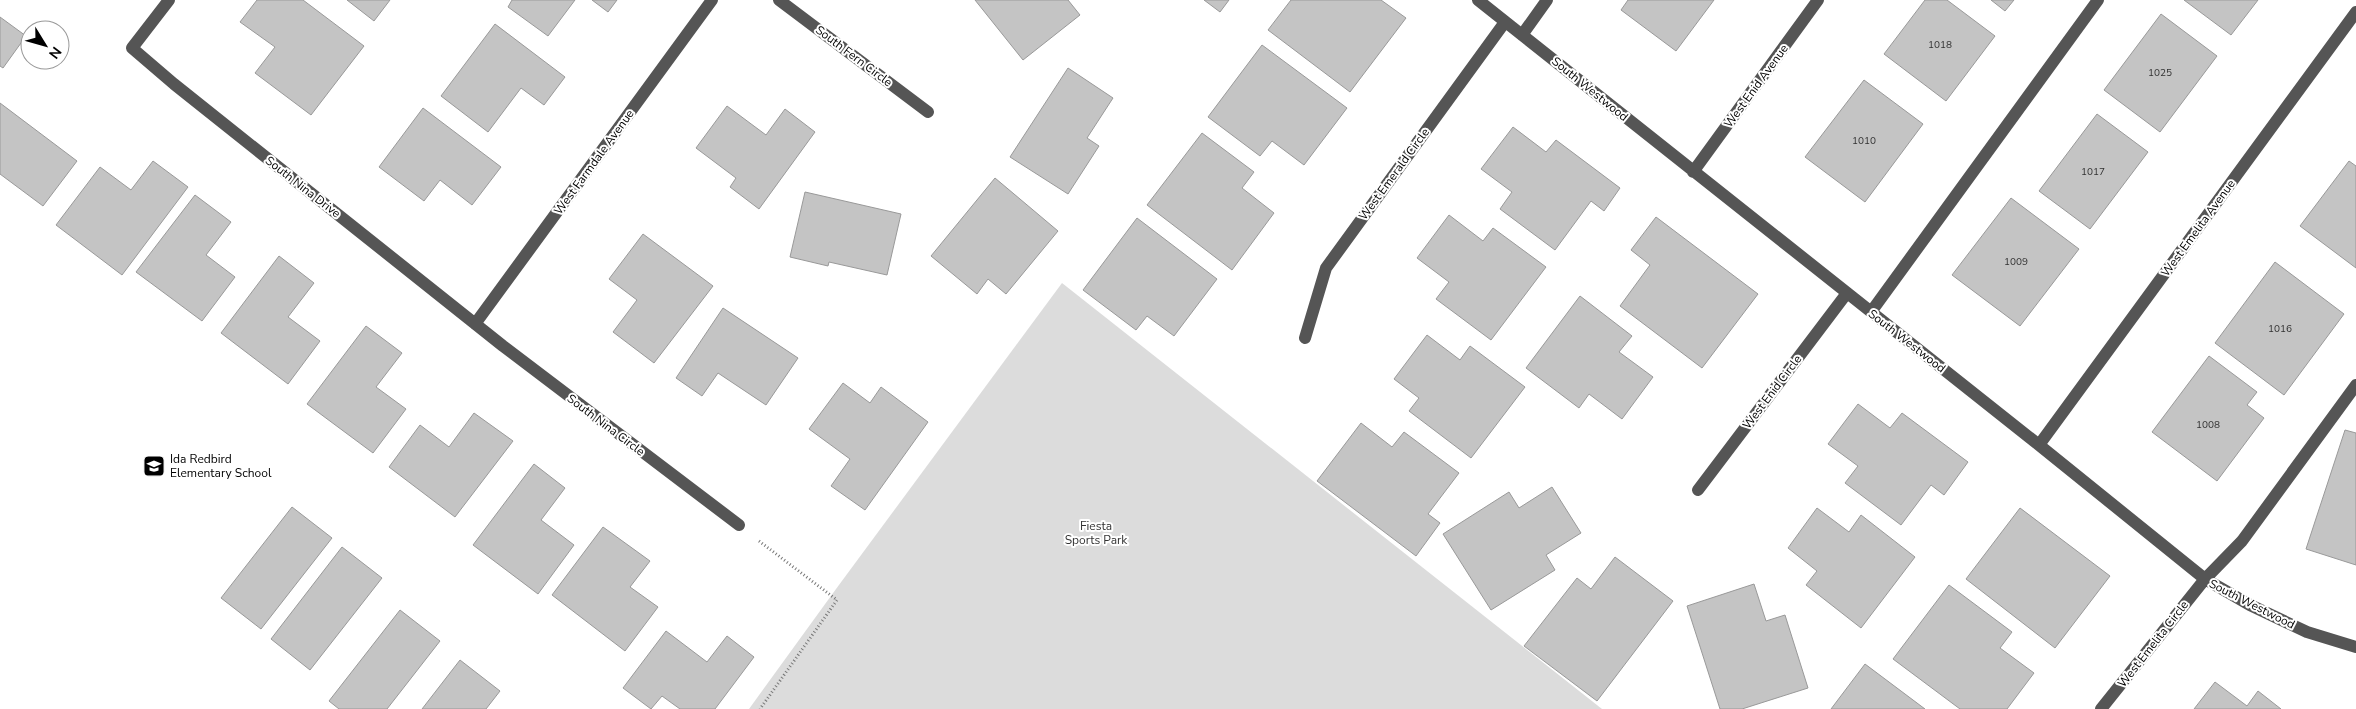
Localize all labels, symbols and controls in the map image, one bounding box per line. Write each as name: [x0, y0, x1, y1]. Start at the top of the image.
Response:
north arrow: [20, 20, 70, 70]
street label: South Fern Circle: [812, 22, 896, 90]
house number: 1018: [1928, 38, 1952, 52]
street label: West Enid Avenue: [1720, 41, 1792, 131]
text: N: [44, 43, 66, 62]
street label: South Westwood: [1548, 53, 1632, 125]
house number: 1025: [2148, 66, 2172, 80]
street label: West Farmdale Avenue: [550, 106, 638, 218]
street label: West Emerald Circle: [1355, 125, 1433, 223]
house number: 1010: [1852, 134, 1876, 148]
street label: South Nina Drive: [262, 153, 344, 221]
house number: 1017: [2081, 165, 2105, 179]
street label: West Emelita Avenue: [2157, 176, 2239, 280]
house number: 1009: [2004, 255, 2028, 269]
street label: South Westwood: [1865, 306, 1949, 376]
house number: 1016: [2268, 322, 2292, 336]
street label: West Enid Circle: [1739, 352, 1805, 432]
street label: South Nina Circle: [564, 391, 648, 459]
house number: 1008: [2196, 418, 2220, 432]
place label: Ida Redbird Elementary School: [170, 451, 272, 481]
school or university icon: Ida Redbird Elementary School: [142, 454, 166, 478]
park label: Fiesta Sports Park: [1065, 518, 1128, 548]
street label: South Westwood: [2206, 576, 2298, 632]
street label: West Emelita Circle: [2114, 597, 2192, 691]

